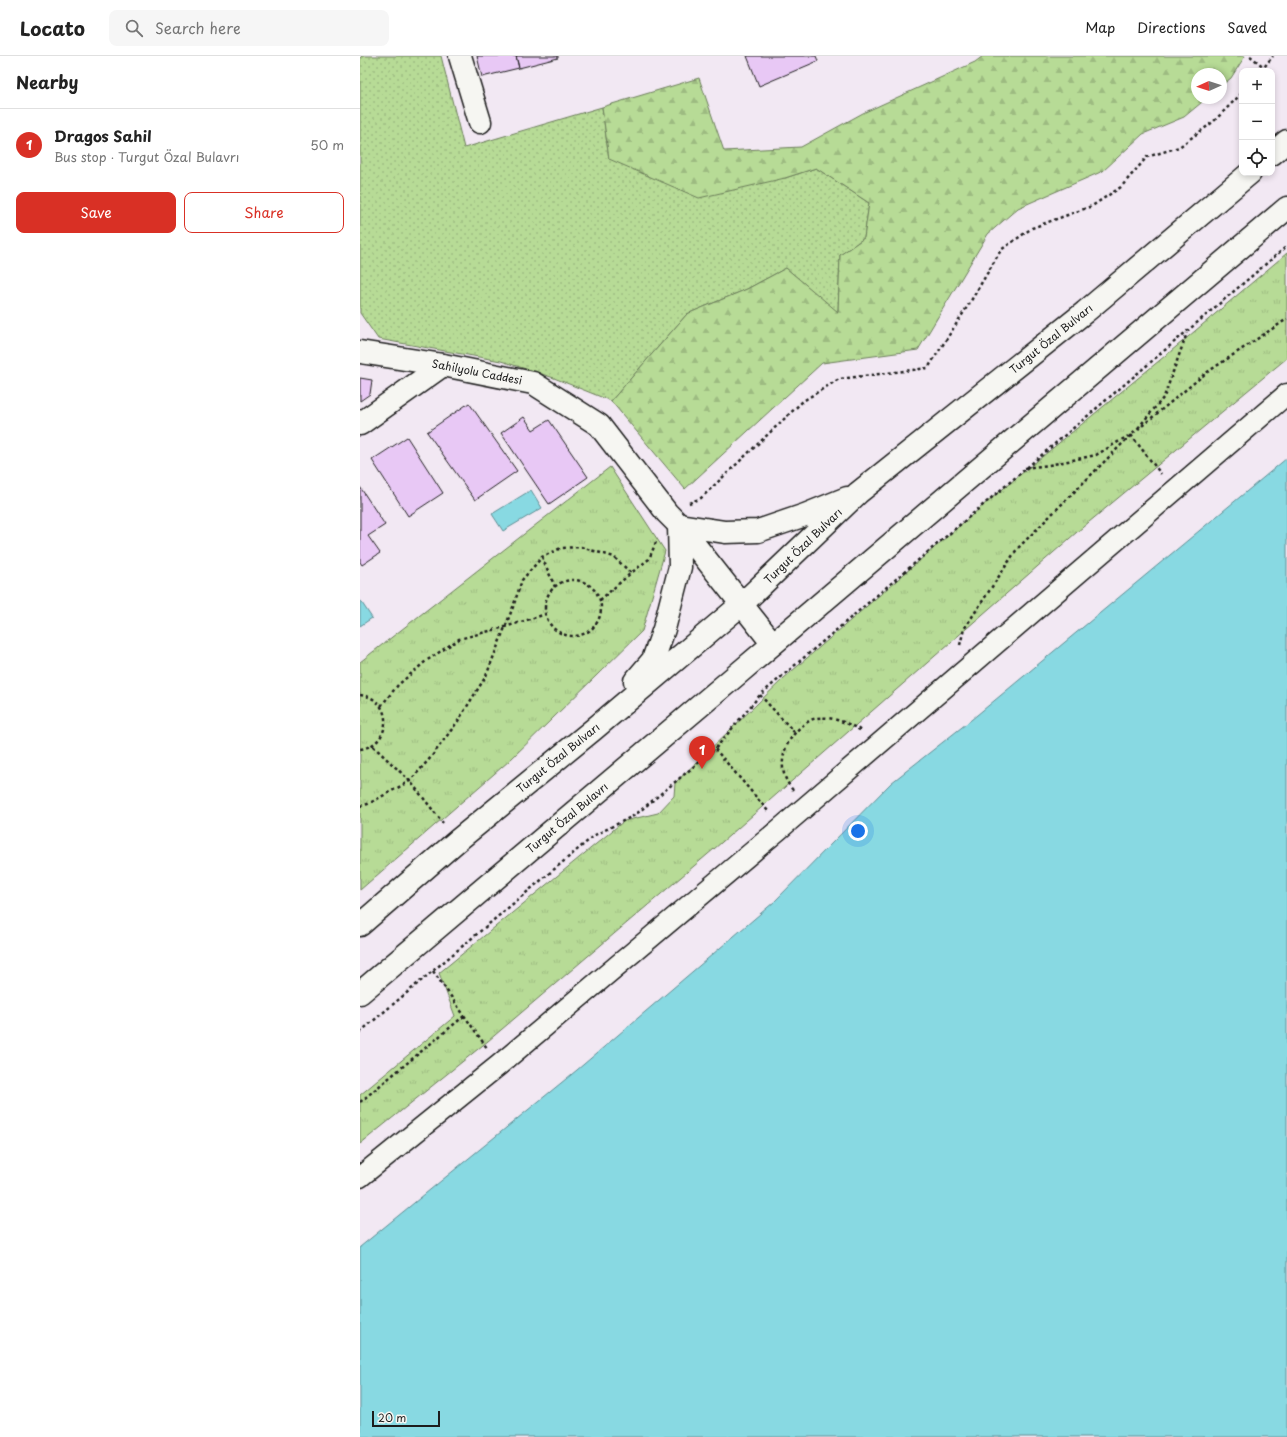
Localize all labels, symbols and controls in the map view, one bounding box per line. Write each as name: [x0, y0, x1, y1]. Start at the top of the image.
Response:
search box: [109, 10, 389, 46]
text: Locato: [20, 14, 85, 42]
text: Search here: [155, 16, 241, 39]
icon: search: [123, 17, 145, 39]
text: Map: [1085, 17, 1115, 38]
text: Directions: [1137, 17, 1205, 38]
text: Saved: [1227, 17, 1267, 38]
north arrow: [1191, 68, 1227, 104]
map controls: [1239, 68, 1275, 176]
button: +: [1239, 68, 1275, 104]
text: Nearby: [16, 69, 78, 95]
button: −: [1239, 104, 1275, 140]
text: Dragos Sahil: [54, 124, 152, 147]
text: 1: [26, 135, 32, 154]
text: 50 m: [310, 135, 344, 154]
button: locate: [1239, 140, 1275, 176]
text: Bus stop · Turgut Özal Bulavrı: [54, 147, 239, 166]
button: Save: [16, 192, 176, 233]
button: Share: [184, 192, 344, 233]
street label: Turgut Özal Bulvarı: [1005, 300, 1096, 378]
street label: Sahilyolu Caddesi: [431, 354, 524, 389]
street label: Turgut Özal Bulvarı: [760, 504, 846, 588]
street label: Turgut Özal Bulvarı: [512, 719, 603, 797]
pin: 1: [689, 736, 715, 769]
street label: Turgut Özal Bulavrı: [522, 778, 612, 857]
your location: [848, 821, 868, 841]
scale bar: [372, 1409, 440, 1428]
text: 20 m: [378, 1409, 406, 1426]

